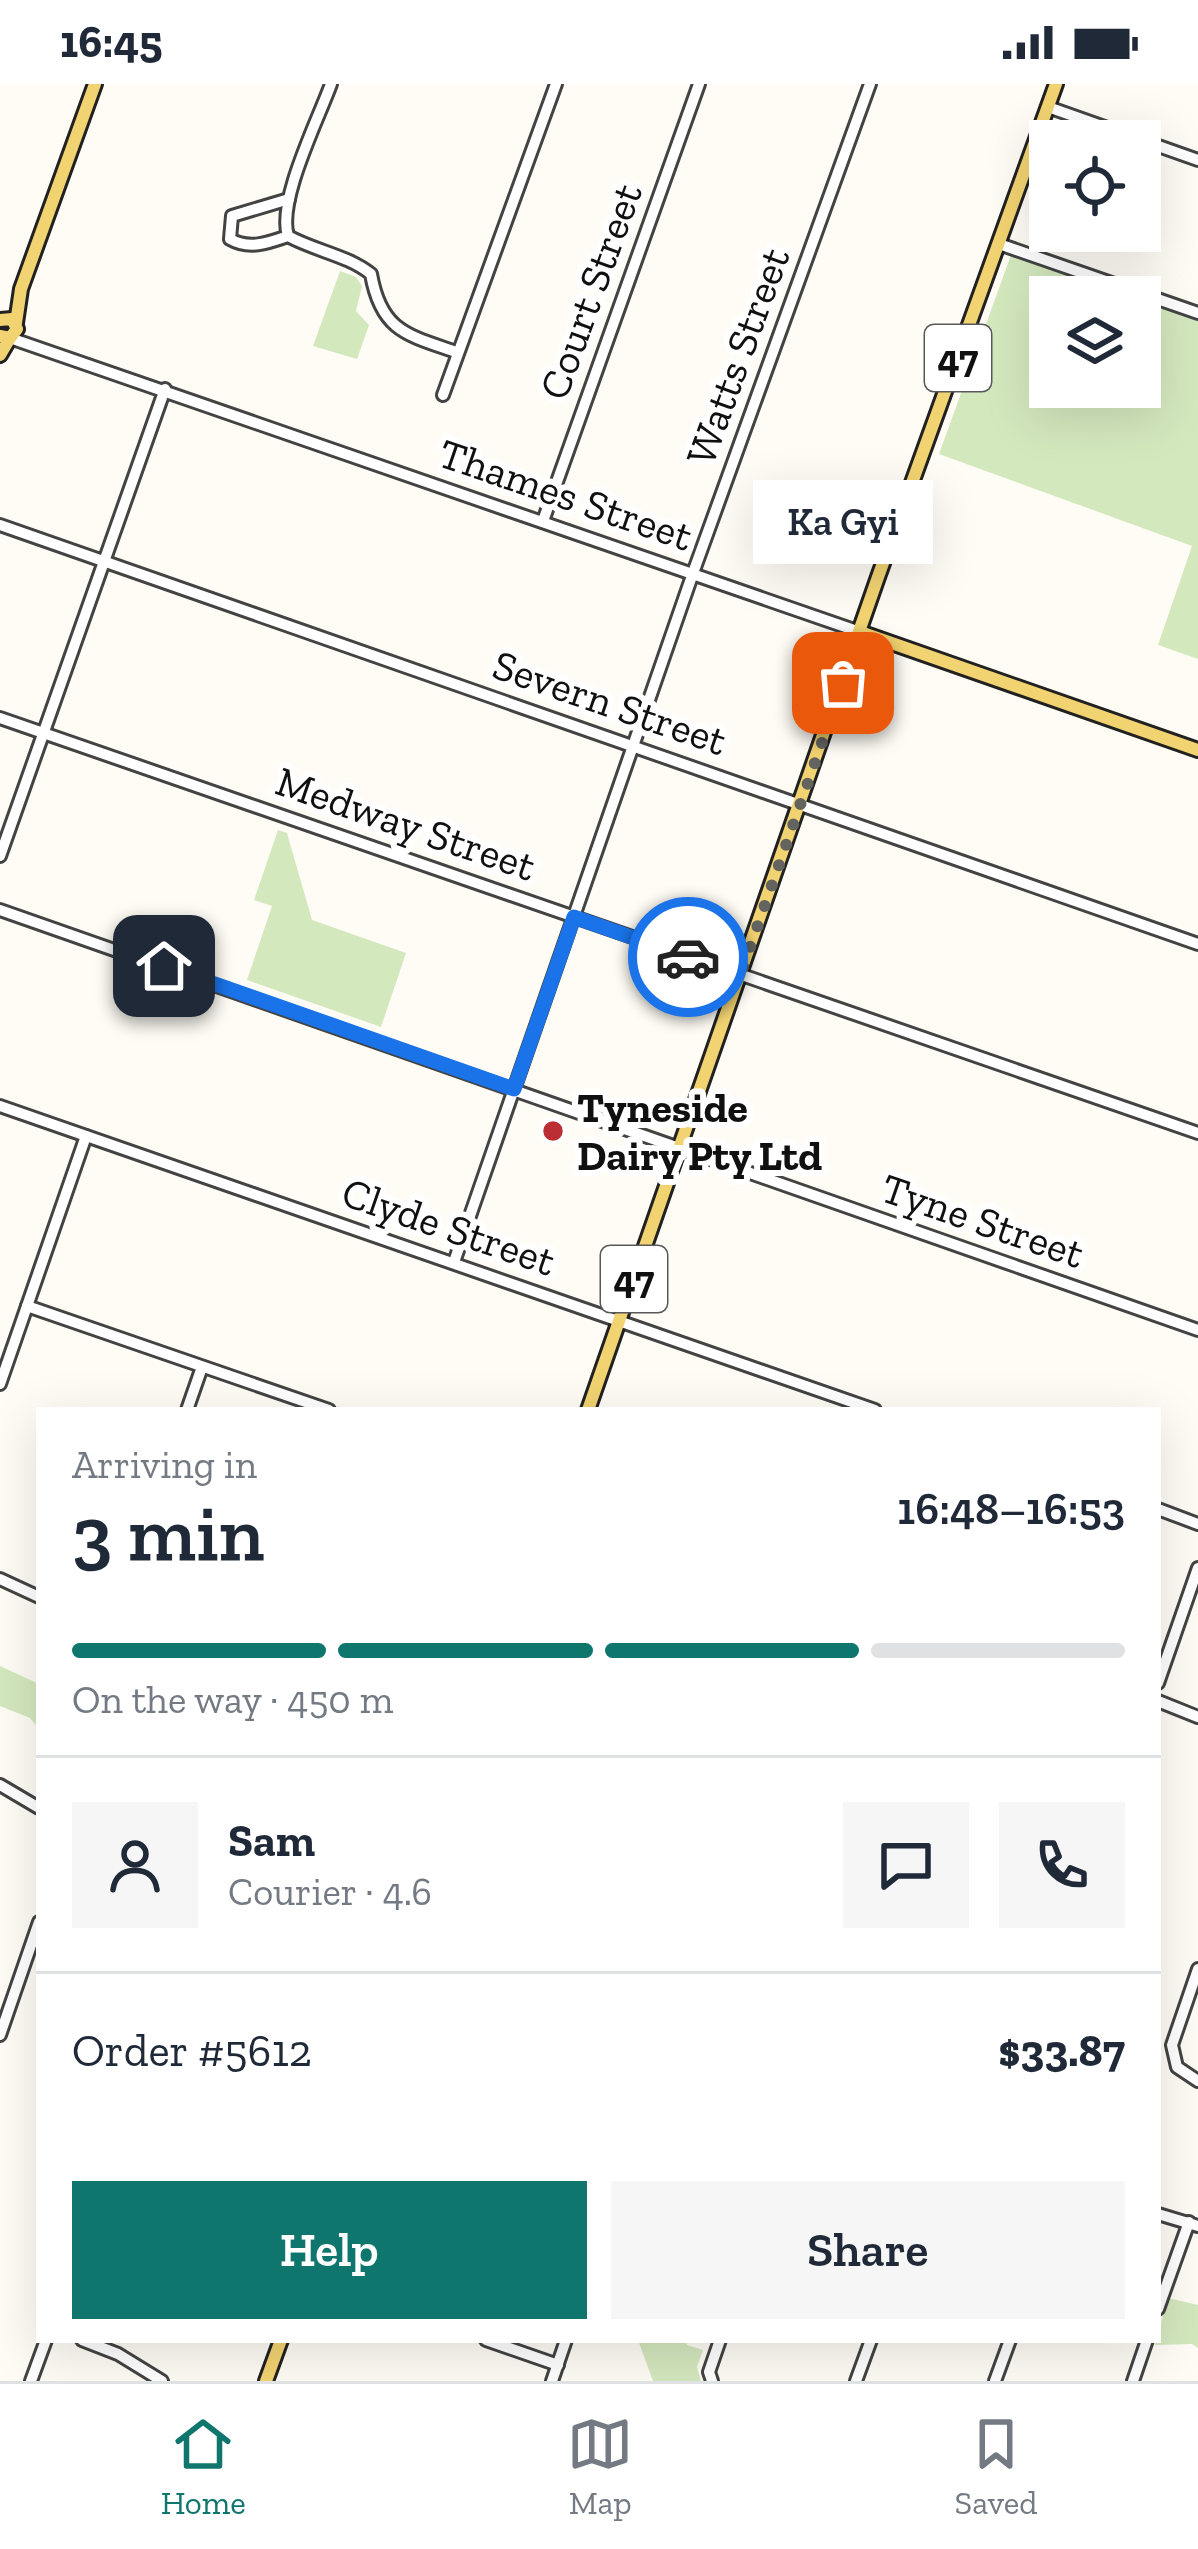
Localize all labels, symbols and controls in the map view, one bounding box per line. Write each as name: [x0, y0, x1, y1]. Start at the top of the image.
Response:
text: 16:45: [60, 15, 163, 69]
map controls: [1029, 120, 1161, 408]
button: locate: [1029, 120, 1161, 252]
street label: Court Street: [528, 176, 653, 406]
street label: Watts Street: [675, 240, 800, 472]
button: layers: [1029, 276, 1161, 408]
road number: 47: [925, 325, 991, 391]
street label: Thames Street: [433, 427, 700, 562]
callout: Ka Gyi: [753, 479, 933, 563]
text: Ka Gyi: [787, 498, 899, 545]
pin: [792, 632, 894, 734]
street label: Severn Street: [486, 639, 734, 766]
icon: bag: [810, 650, 876, 716]
street label: Medway Street: [270, 755, 543, 892]
courier: [628, 897, 748, 1017]
pin: [113, 915, 215, 1017]
icon: car: [655, 924, 721, 990]
icon: home: [131, 933, 197, 999]
place label: Tyneside Dairy Pty Ltd: [577, 1082, 822, 1181]
marker: Tyneside Dairy Pty Ltd: [540, 1118, 566, 1144]
street label: Tyne Street: [875, 1162, 1091, 1279]
street label: Clyde Street: [336, 1166, 562, 1287]
road number: 47: [601, 1246, 667, 1312]
text: Arriving in: [72, 1441, 257, 1488]
text: 16:48–16:53: [897, 1482, 1125, 1536]
text: 3 min: [72, 1486, 264, 1580]
text: On the way · 450 m: [72, 1676, 393, 1723]
button: person: [72, 1802, 198, 1928]
button: chat: [843, 1802, 969, 1928]
button: phone: [999, 1802, 1125, 1928]
text: Sam: [228, 1814, 315, 1868]
text: Courier · 4.6: [228, 1868, 432, 1915]
text: Order #5612: [72, 2024, 312, 2078]
text: $33.87: [998, 2024, 1125, 2078]
button: Help: [72, 2181, 587, 2319]
button: Share: [611, 2181, 1125, 2319]
tab: Home: [161, 2411, 246, 2522]
tab: Map: [567, 2411, 633, 2522]
tab: Saved: [955, 2411, 1037, 2522]

